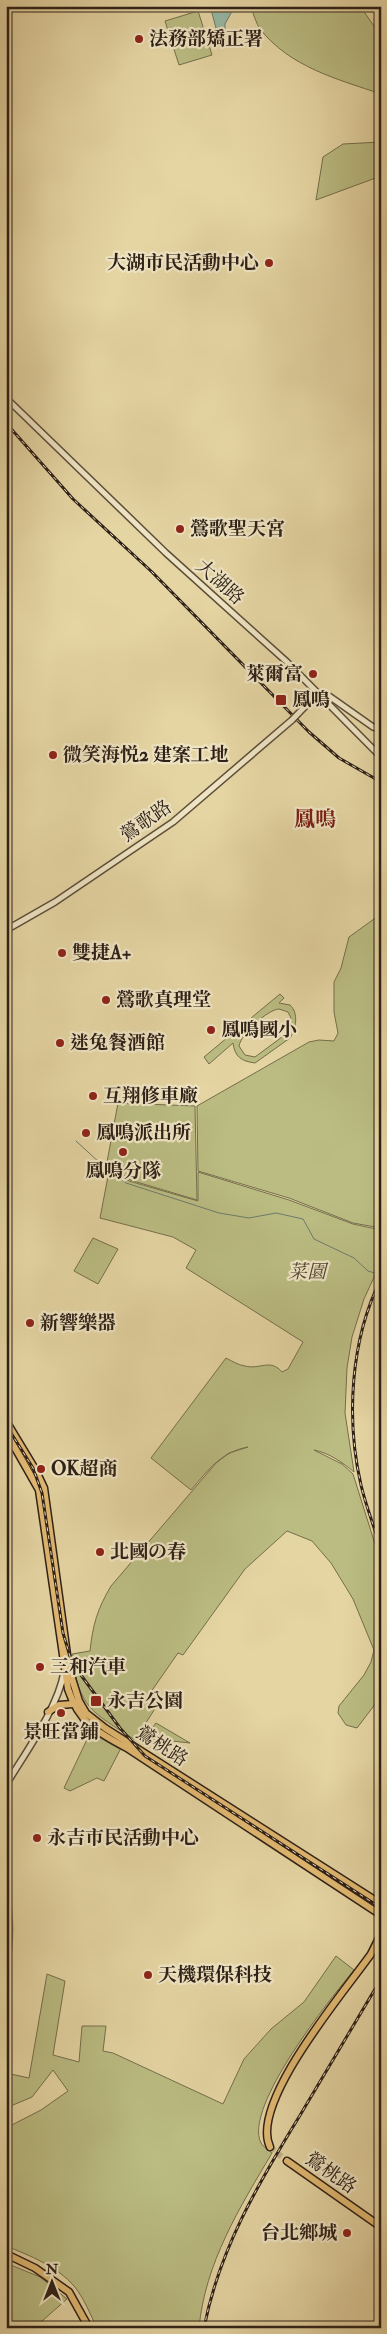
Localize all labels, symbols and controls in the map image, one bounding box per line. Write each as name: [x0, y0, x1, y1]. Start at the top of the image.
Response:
place label: 法務部矯正署: [149, 27, 263, 51]
marker: 法務部矯正署: [133, 33, 145, 45]
place label: 大湖市民活動中心: [107, 251, 259, 275]
marker: 大湖市民活動中心: [263, 257, 275, 269]
place label: 鶯歌聖天宮: [190, 517, 285, 541]
marker: 鶯歌聖天宮: [174, 523, 186, 535]
street label: 大湖路: [191, 554, 249, 610]
place label: 萊爾富: [246, 662, 303, 686]
marker: 萊爾富: [307, 668, 319, 680]
place label: 鳳鳴: [292, 688, 330, 712]
marker: 鳳鳴: [274, 693, 288, 707]
place label: 微笑海悦2 建案工地: [63, 743, 229, 767]
marker: 微笑海悦2 建案工地: [47, 749, 59, 761]
street label: 鶯歌路: [116, 795, 176, 847]
district label: 鳳鳴: [294, 806, 336, 833]
place label: 雙捷A+: [72, 941, 131, 965]
marker: 雙捷A+: [56, 947, 68, 959]
place label: 鶯歌真理堂: [116, 988, 211, 1012]
marker: 鶯歌真理堂: [100, 994, 112, 1006]
place label: 鳳鳴國小: [221, 1018, 297, 1042]
marker: 鳳鳴國小: [205, 1024, 217, 1036]
place label: 迷兔餐酒館: [70, 1031, 165, 1055]
marker: 迷兔餐酒館: [54, 1037, 66, 1049]
place label: 互翔修車廠: [103, 1084, 198, 1108]
marker: 互翔修車廠: [87, 1090, 99, 1102]
place label: 鳳鳴派出所: [96, 1121, 191, 1145]
marker: 鳳鳴派出所: [80, 1127, 92, 1139]
marker: 鳳鳴分隊: [117, 1146, 129, 1158]
place label: 鳳鳴分隊: [85, 1159, 161, 1183]
park label: 菜園: [288, 1260, 329, 1284]
place label: 新響樂器: [40, 1311, 116, 1335]
marker: 新響樂器: [24, 1317, 36, 1329]
place label: OK超商: [51, 1457, 118, 1481]
marker: OK超商: [35, 1463, 47, 1475]
place label: 北國の春: [110, 1540, 186, 1564]
marker: 北國の春: [94, 1546, 106, 1558]
place label: 三和汽車: [50, 1655, 126, 1679]
marker: 三和汽車: [34, 1661, 46, 1673]
place label: 永吉公園: [107, 1689, 183, 1713]
marker: 永吉公園: [89, 1694, 103, 1708]
marker: 景旺當鋪: [55, 1707, 67, 1719]
place label: 景旺當鋪: [23, 1720, 99, 1744]
street label: 鶯桃路: [132, 1720, 192, 1772]
place label: 永吉市民活動中心: [47, 1826, 199, 1850]
marker: 永吉市民活動中心: [31, 1832, 43, 1844]
place label: 天機環保科技: [158, 1963, 272, 1987]
marker: 天機環保科技: [142, 1969, 154, 1981]
street label: 鶯桃路: [301, 2147, 361, 2199]
place label: 台北鄉城: [261, 2221, 337, 2245]
marker: 台北鄉城: [341, 2227, 353, 2239]
north arrow: [28, 2256, 78, 2306]
text: N: [45, 2261, 59, 2278]

